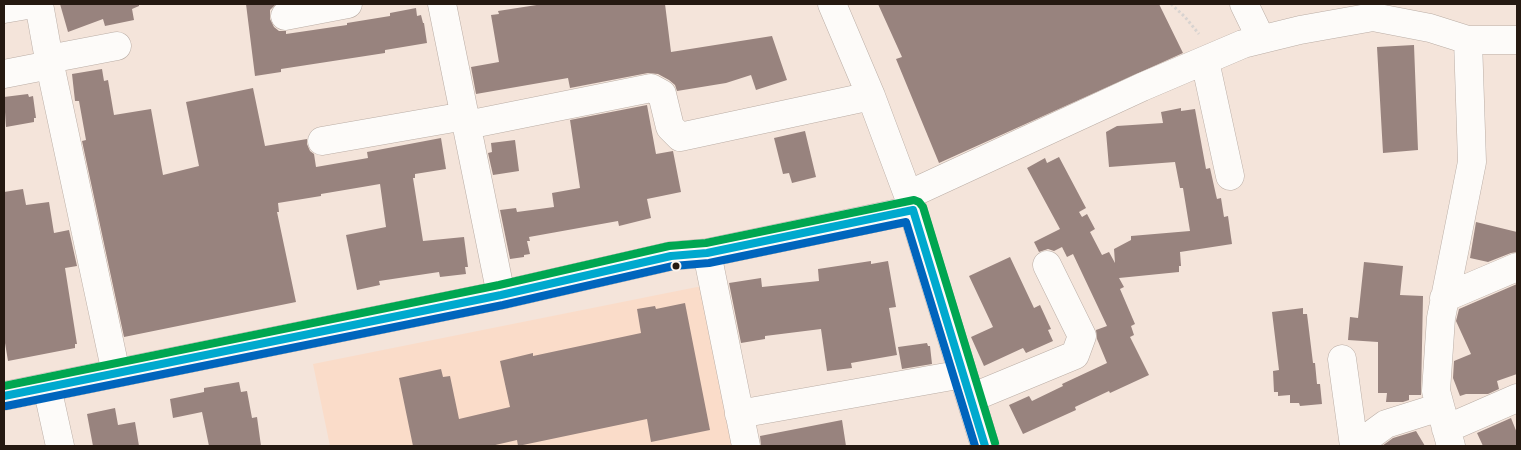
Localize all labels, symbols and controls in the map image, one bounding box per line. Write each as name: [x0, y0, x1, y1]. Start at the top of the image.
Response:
unlabelled marker: [671, 261, 681, 271]

